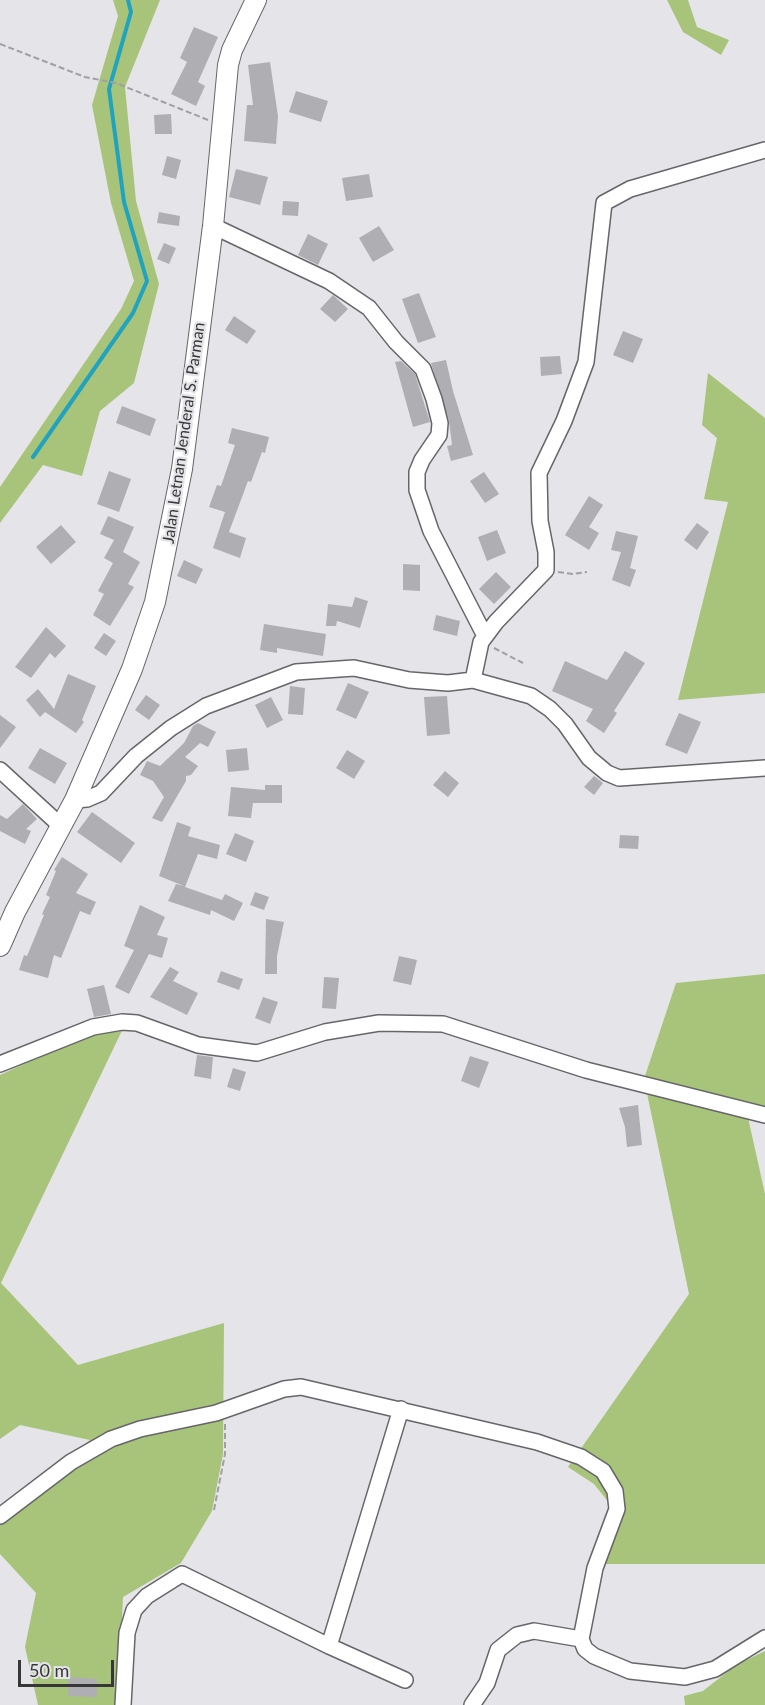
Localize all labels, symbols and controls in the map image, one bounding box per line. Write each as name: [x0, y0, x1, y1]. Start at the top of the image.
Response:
street label: Jalan Letnan Jenderal S. Parman: [159, 321, 209, 545]
scale bar: [21, 1648, 117, 1686]
text: 50 m: [29, 1659, 69, 1681]

